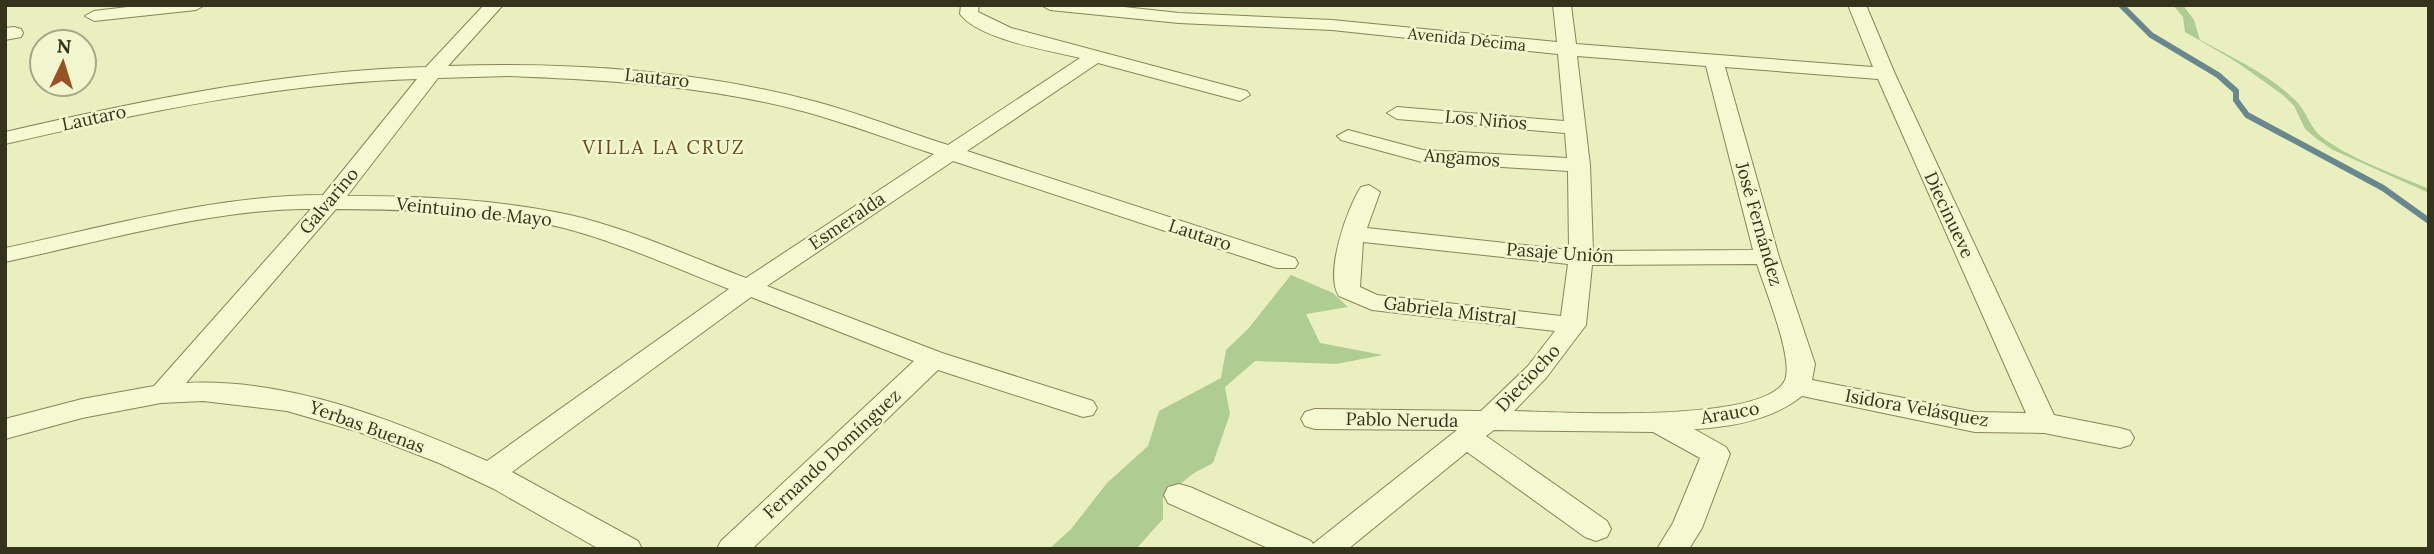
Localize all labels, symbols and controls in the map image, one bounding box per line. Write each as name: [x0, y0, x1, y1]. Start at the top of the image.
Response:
street label: Avenida Décima: [1406, 23, 1527, 55]
north arrow: [28, 28, 98, 98]
text: N: [56, 34, 73, 59]
street label: Lautaro: [623, 63, 691, 92]
street label: Lautaro: [60, 99, 128, 136]
street label: Los Niños: [1444, 104, 1528, 135]
district label: VILLA LA CRUZ: [581, 135, 746, 159]
street label: Angamos: [1422, 143, 1501, 172]
street label: José Fernández: [1731, 158, 1788, 289]
street label: Galvarino: [294, 163, 363, 239]
street label: Diecinueve: [1919, 168, 1980, 262]
street label: Esmeralda: [804, 187, 889, 255]
street label: Veintuino de Mayo: [394, 192, 553, 231]
street label: Lautaro: [1166, 214, 1235, 256]
street label: Pasaje Unión: [1505, 237, 1615, 268]
street label: Gabriela Mistral: [1382, 291, 1518, 330]
street label: Dieciocho: [1491, 339, 1565, 416]
street label: Fernando Domínguez: [758, 384, 905, 523]
street label: Isidora Velásquez: [1843, 384, 1991, 431]
street label: Yerbas Buenas: [305, 395, 428, 458]
street label: Arauco: [1698, 396, 1761, 429]
street label: Pablo Neruda: [1346, 407, 1458, 432]

